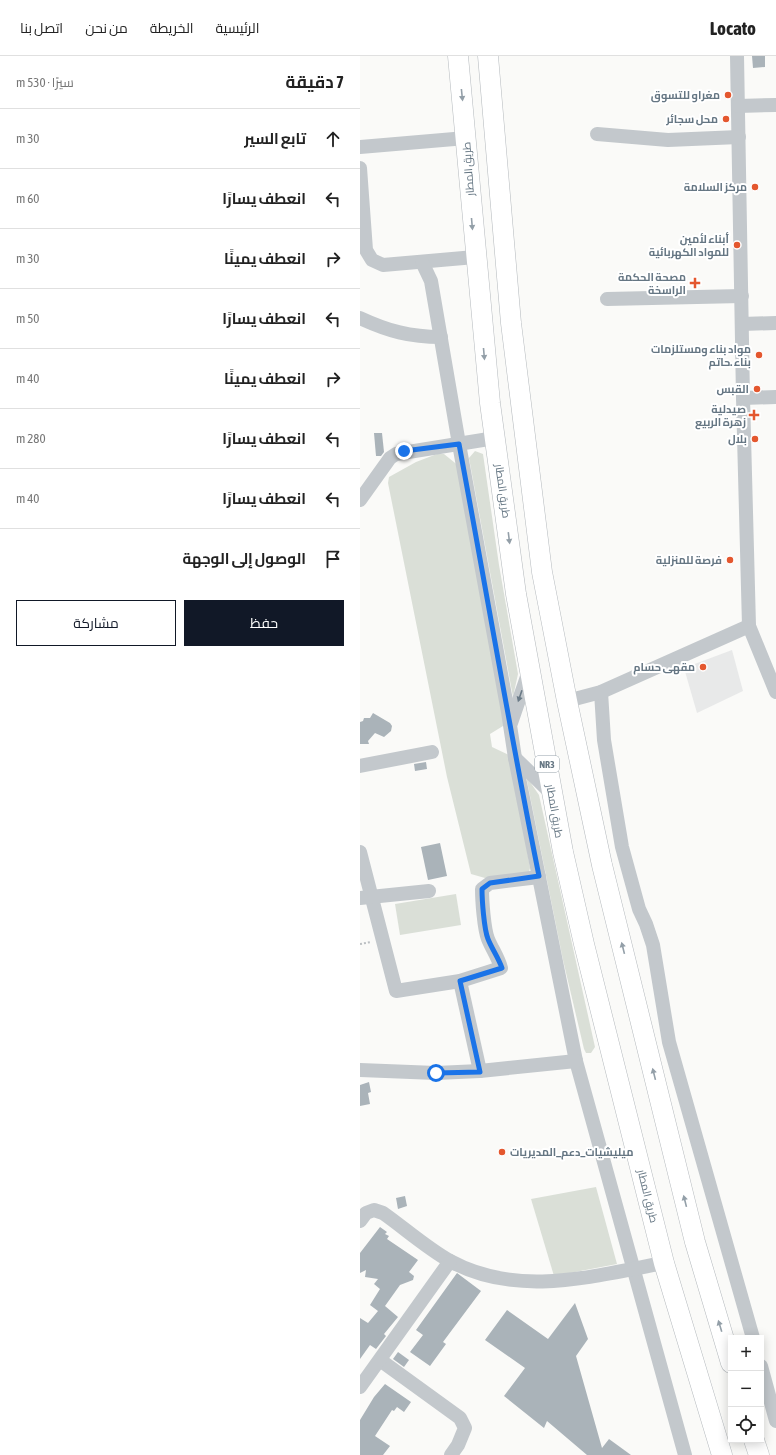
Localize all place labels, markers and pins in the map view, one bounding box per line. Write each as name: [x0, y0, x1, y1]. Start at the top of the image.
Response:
place label: مغراو للتسوق: [651, 89, 720, 103]
marker: مغراو للتسوق: [723, 90, 733, 100]
place label: محل سجائر: [665, 113, 718, 126]
marker: محل سجائر: [721, 114, 731, 124]
place label: مركز السلامة: [684, 181, 747, 194]
marker: مركز السلامة: [750, 182, 760, 192]
place label: أبناء لأمين للمواد الكهربائية: [649, 232, 730, 260]
marker: أبناء لأمين للمواد الكهربائية: [732, 240, 742, 250]
place label: مصحة الحكمة الراسخة: [618, 271, 686, 297]
marker: مصحة الحكمة الراسخة: [689, 277, 701, 289]
place label: مواد بناء ومستلزمات بناء .حاتم: [651, 343, 751, 370]
marker: مواد بناء ومستلزمات بناء .حاتم: [754, 350, 764, 360]
place label: القبس: [716, 383, 749, 396]
marker: القبس: [752, 384, 762, 394]
place label: صيدلية زهرة الربيع: [695, 403, 746, 430]
marker: صيدلية زهرة الربيع: [749, 410, 759, 420]
place label: بلال: [728, 433, 747, 446]
marker: بلال: [750, 434, 760, 444]
place label: فرصة للمنزلية: [656, 554, 722, 567]
marker: فرصة للمنزلية: [725, 555, 735, 565]
place label: مقهى حسام: [633, 661, 695, 675]
marker: مقهى حسام: [698, 662, 708, 672]
place label: ميليشيات_دعم_المديريات: [510, 1146, 633, 1160]
marker: ميليشيات_دعم_المديريات: [497, 1147, 507, 1157]

